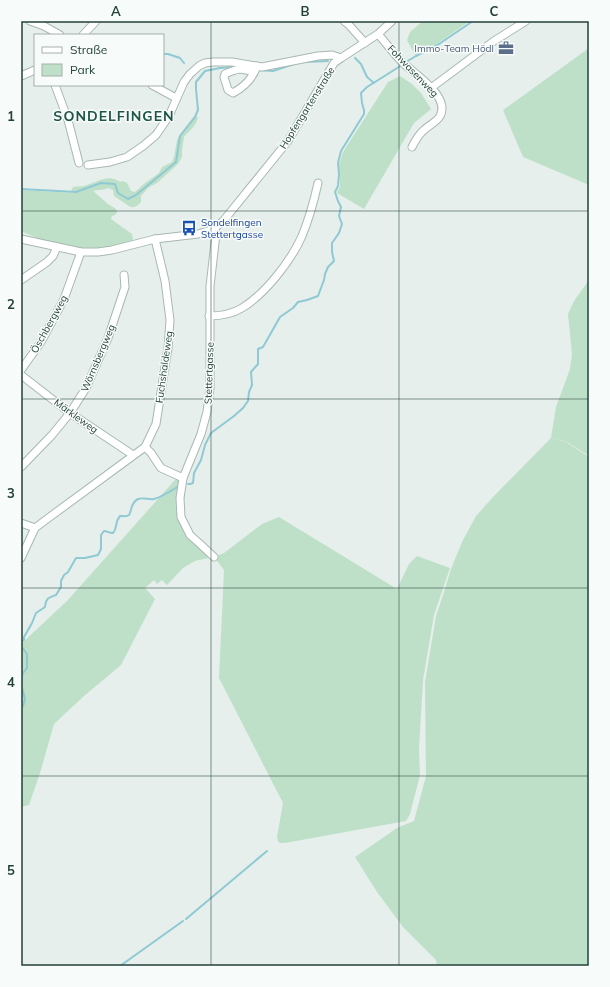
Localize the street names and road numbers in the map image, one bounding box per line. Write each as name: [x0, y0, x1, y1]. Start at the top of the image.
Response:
street label: Fohwasenweg: [385, 42, 441, 100]
street label: Hopfengartenstraße: [276, 65, 338, 151]
street label: Öschbergweg: [28, 293, 70, 355]
street label: Wörnsbergweg: [78, 322, 118, 394]
street label: Fuchshaldeweg: [153, 330, 175, 404]
street label: Stettertgasse: [201, 342, 217, 404]
street label: Märkleweg: [51, 396, 101, 436]

